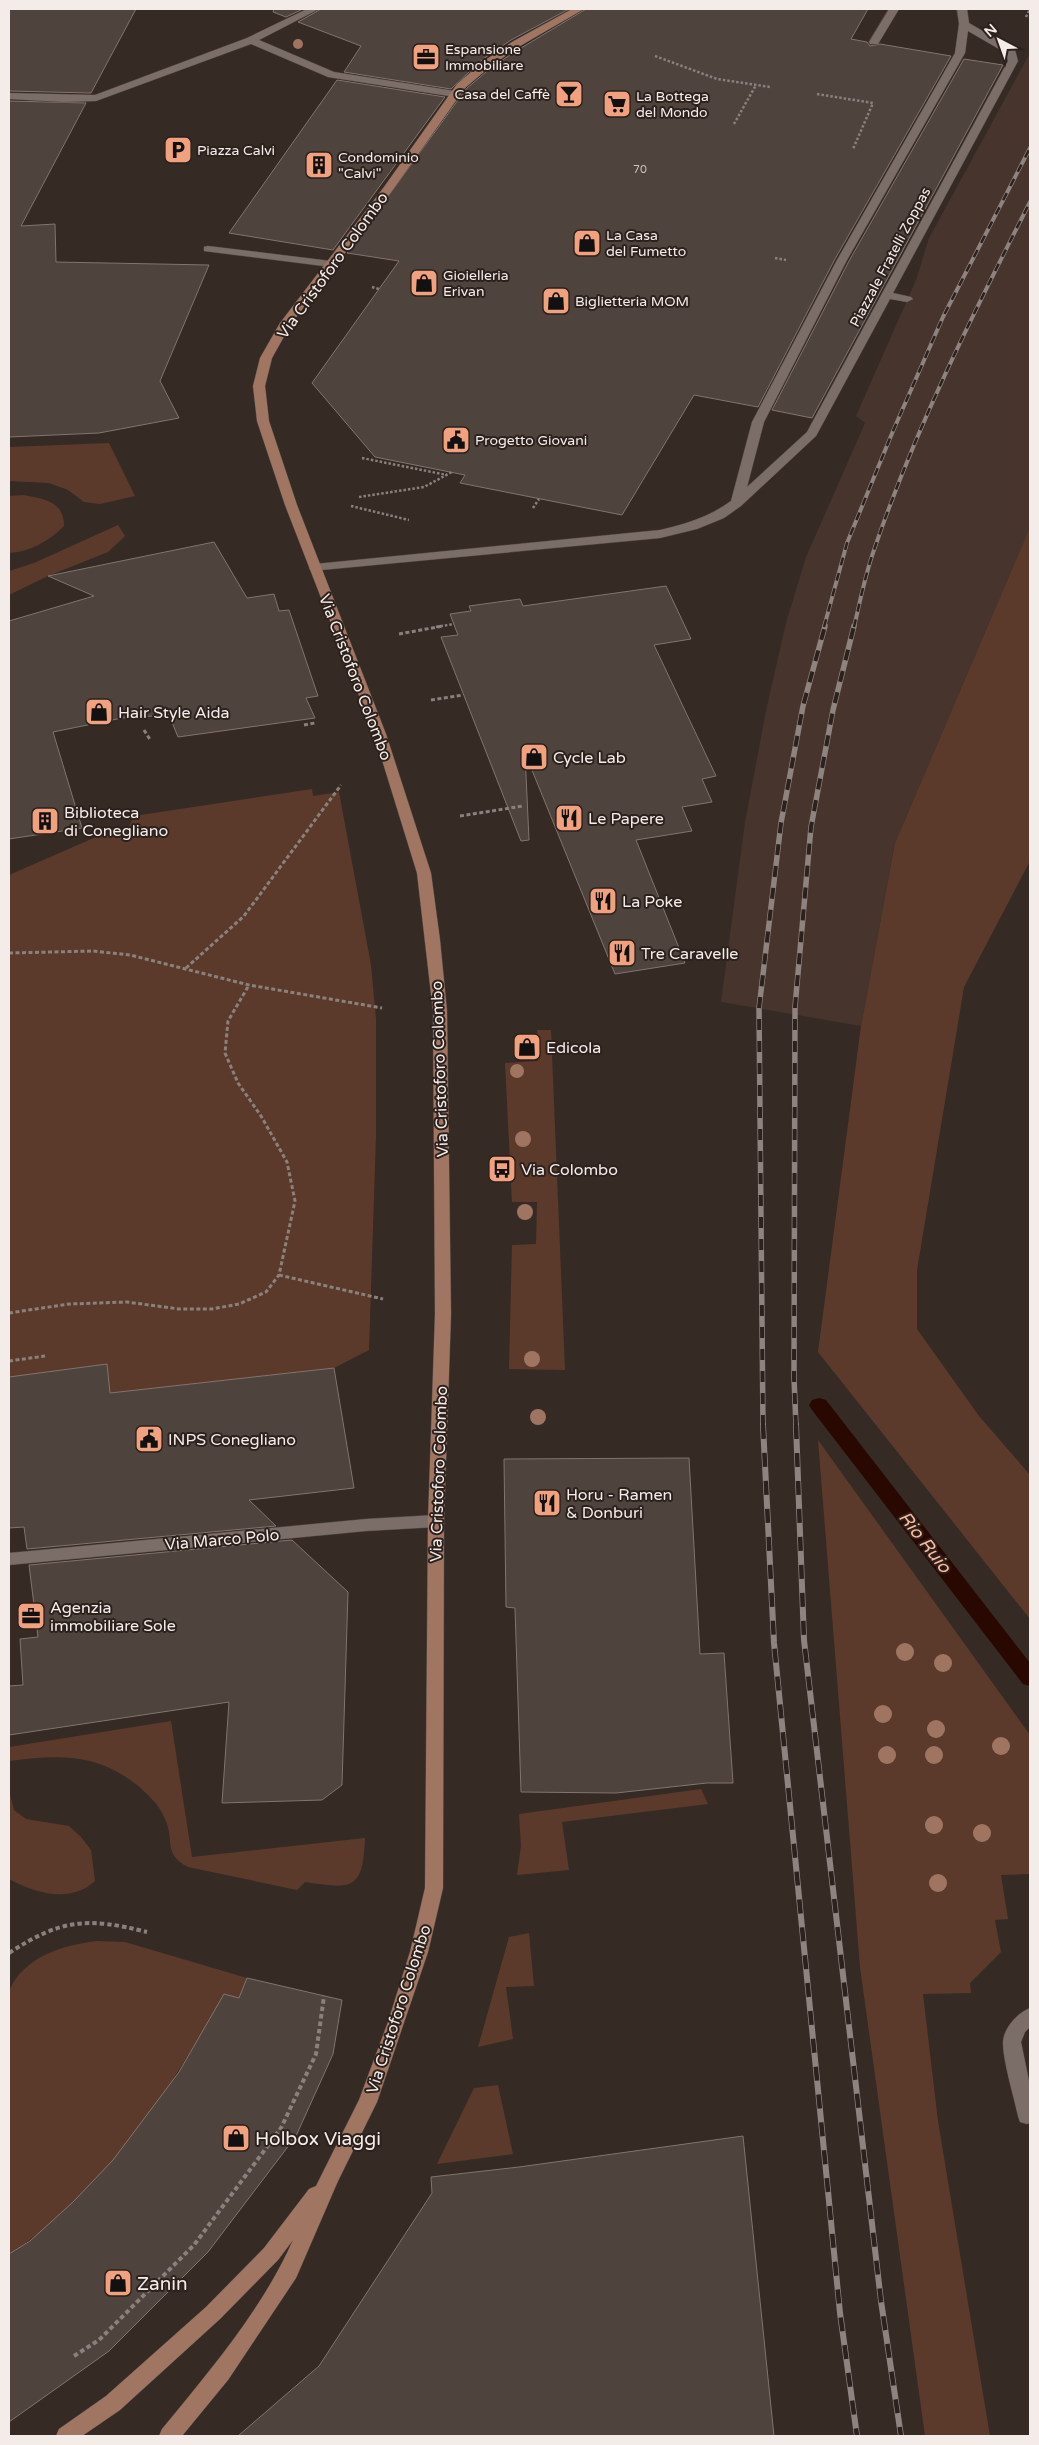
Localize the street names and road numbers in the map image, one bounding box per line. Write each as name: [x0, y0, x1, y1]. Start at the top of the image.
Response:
street label: Piazzale Fratelli Zoppas: [846, 184, 935, 330]
street label: Via Cristoforo Colombo: [273, 188, 393, 343]
street label: Via Cristoforo Colombo: [314, 591, 396, 763]
street label: Via Cristoforo Colombo: [427, 980, 453, 1157]
street label: Via Cristoforo Colombo: [426, 1386, 452, 1563]
street label: Via Marco Polo: [164, 1525, 280, 1555]
street label: Via Cristoforo Colombo: [362, 1922, 436, 2096]

